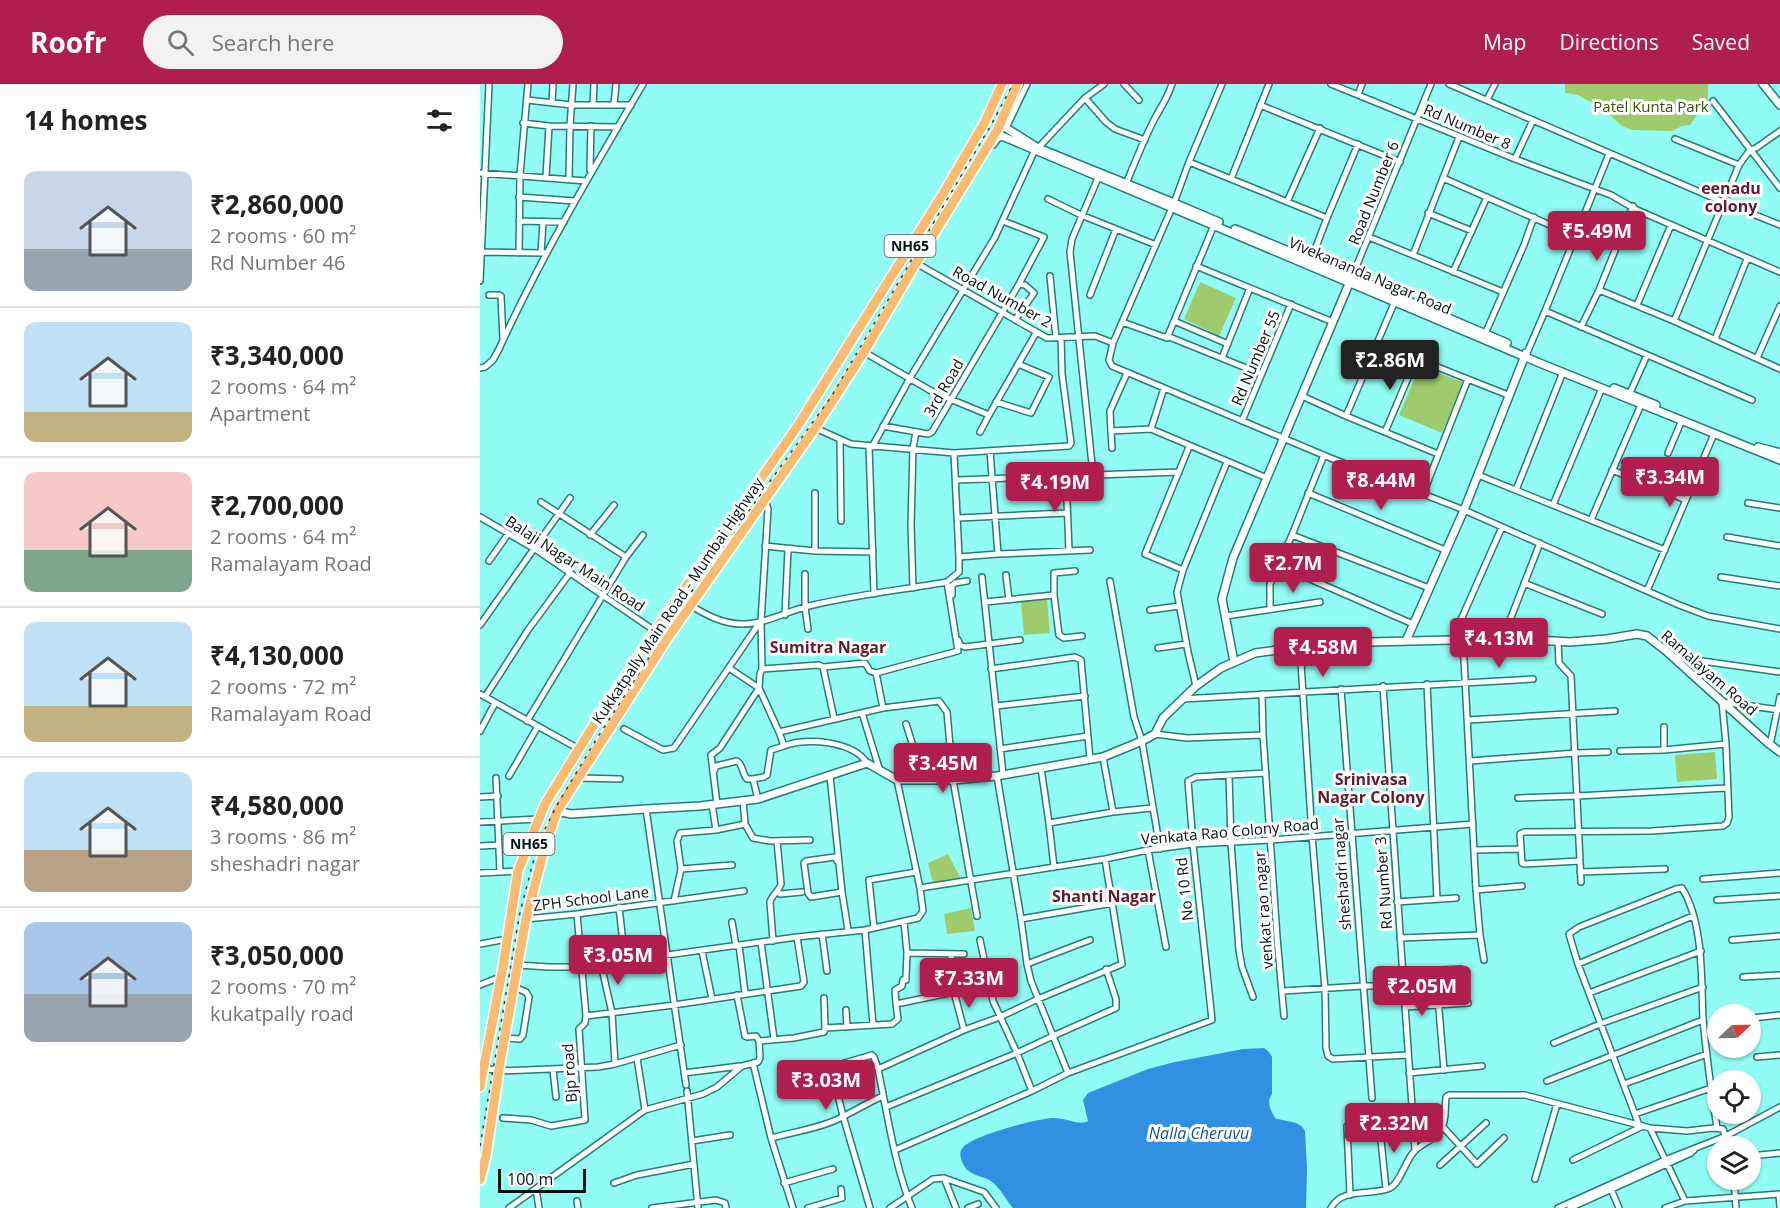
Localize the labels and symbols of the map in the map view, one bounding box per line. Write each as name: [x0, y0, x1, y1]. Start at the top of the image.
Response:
park label: Patel Kunta Park: [1593, 96, 1709, 116]
street label: Rd Number 8: [1421, 99, 1514, 153]
street label: Road Number 6: [1343, 138, 1403, 247]
district label: eenadu colony: [1701, 177, 1761, 217]
pin: ₹5.49M: [1548, 211, 1646, 262]
street label: Vivekananda Nagar Road: [1286, 232, 1455, 318]
road number: NH65: [884, 235, 936, 257]
street label: Road Number 2: [949, 261, 1056, 332]
street label: Rd Number 55: [1226, 307, 1284, 408]
pin: ₹2.86M: [1341, 340, 1439, 391]
street label: 3rd Road: [919, 355, 968, 420]
pin: ₹3.34M: [1621, 457, 1719, 508]
pin: ₹8.44M: [1332, 460, 1430, 511]
pin: ₹4.19M: [1006, 462, 1104, 513]
street label: Kukkatpally Main Road - Mumbai Highway: [587, 473, 768, 727]
street label: Balaji Nagar Main Road: [502, 511, 649, 616]
pin: ₹2.7M: [1251, 543, 1335, 594]
pin: ₹4.13M: [1450, 618, 1548, 669]
street label: Ramalayam Road: [1657, 625, 1762, 720]
pin: ₹4.58M: [1274, 627, 1372, 678]
district label: Sumitra Nagar: [770, 636, 886, 658]
pin: ₹3.45M: [894, 743, 992, 794]
district label: Srinivasa Nagar Colony: [1317, 768, 1426, 808]
street label: Venkata Rao Colony Road: [1140, 813, 1320, 849]
street label: sheshadri nagar: [1327, 817, 1355, 931]
road number: NH65: [503, 833, 554, 855]
street label: Rd Number 3: [1370, 836, 1396, 930]
street label: venkat rao nagar: [1249, 850, 1277, 970]
street label: No 10 Rd: [1171, 856, 1197, 922]
street label: ZPH School Lane: [532, 881, 650, 915]
district label: Shanti Nagar: [1052, 885, 1156, 907]
pin: ₹3.05M: [569, 935, 667, 986]
pin: ₹7.33M: [920, 958, 1018, 1009]
pin: ₹2.05M: [1373, 966, 1471, 1017]
north arrow: [1707, 1004, 1761, 1058]
street label: Bjp road: [557, 1043, 581, 1103]
pin: ₹3.03M: [777, 1060, 875, 1111]
pin: ₹2.32M: [1345, 1103, 1443, 1154]
water label: Nalla Cheruvu: [1149, 1122, 1249, 1144]
scale bar: [498, 1166, 586, 1194]

